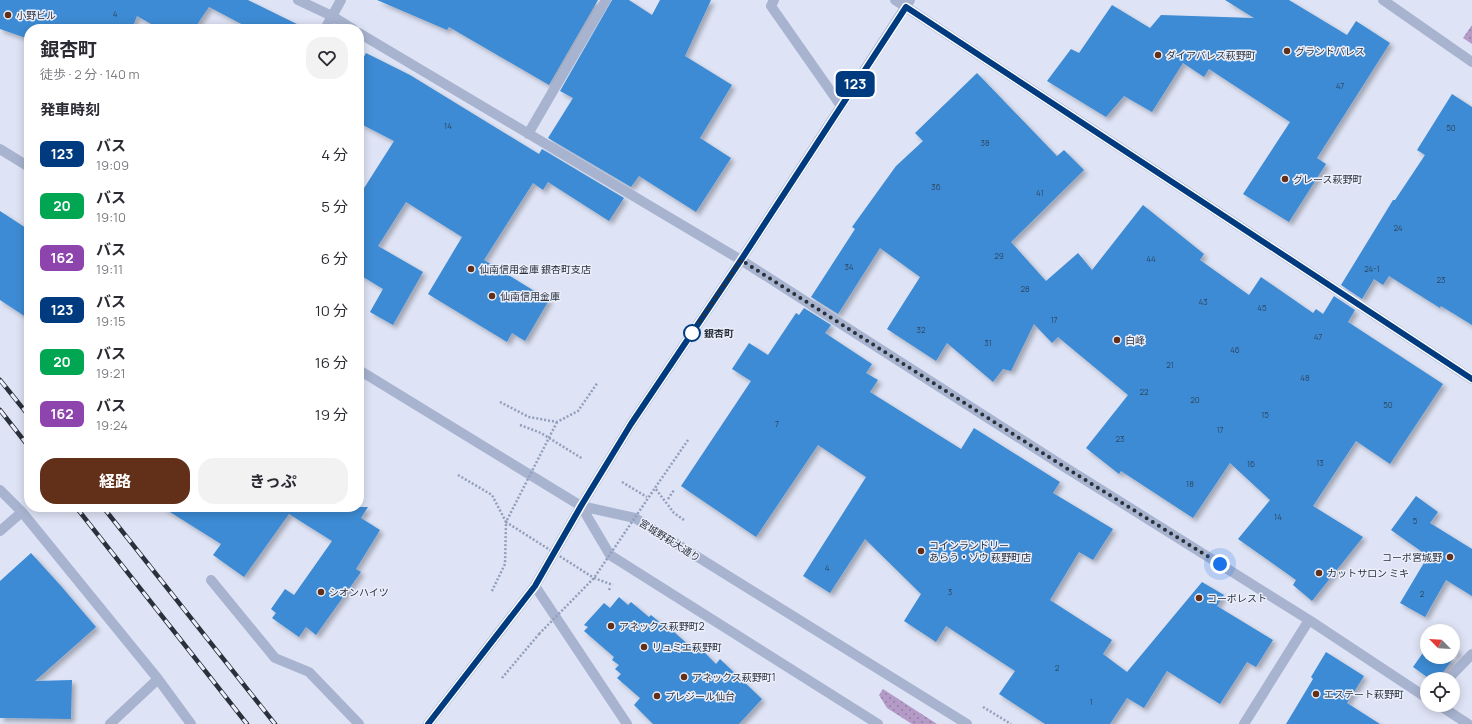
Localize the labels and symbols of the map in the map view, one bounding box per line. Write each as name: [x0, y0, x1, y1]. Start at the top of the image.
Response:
place label: 小野ビル: [16, 8, 56, 22]
house number: 4: [113, 8, 118, 19]
marker: 小野ビル: [3, 10, 13, 20]
place label: グランドパレス: [1295, 44, 1365, 58]
marker: グランドパレス: [1282, 46, 1292, 56]
place label: ダイアパレス萩野町: [1166, 48, 1256, 62]
marker: ダイアパレス萩野町: [1153, 50, 1163, 60]
line badge: 123: [832, 71, 878, 97]
house number: 47: [1336, 80, 1344, 91]
house number: 14: [444, 120, 452, 131]
house number: 50: [1446, 122, 1456, 133]
house number: 38: [980, 137, 990, 148]
place label: グレース萩野町: [1293, 172, 1363, 186]
marker: グレース萩野町: [1280, 174, 1290, 184]
house number: 36: [931, 181, 941, 192]
house number: 41: [1036, 187, 1044, 198]
house number: 24: [1393, 222, 1403, 233]
house number: 29: [994, 250, 1004, 261]
house number: 44: [1146, 253, 1156, 264]
house number: 34: [844, 261, 854, 272]
place label: 仙南信用金庫 銀杏町支店: [479, 262, 591, 276]
house number: 24-1: [1364, 263, 1380, 274]
marker: 仙南信用金庫 銀杏町支店: [466, 264, 476, 274]
house number: 23: [1437, 274, 1445, 285]
house number: 28: [1020, 283, 1030, 294]
place label: 仙南信用金庫: [500, 289, 560, 303]
marker: 仙南信用金庫: [487, 291, 497, 301]
house number: 43: [1198, 296, 1208, 307]
house number: 45: [1257, 302, 1267, 313]
house number: 17: [1050, 314, 1058, 325]
marker: 銀杏町: [683, 324, 701, 342]
house number: 32: [917, 324, 926, 335]
place label: 銀杏町: [704, 326, 734, 340]
house number: 47: [1314, 331, 1322, 342]
place label: 白峰: [1125, 333, 1145, 347]
marker: 白峰: [1112, 335, 1122, 345]
house number: 31: [984, 337, 992, 348]
house number: 46: [1230, 344, 1240, 355]
house number: 21: [1166, 359, 1174, 370]
house number: 48: [1300, 372, 1310, 383]
house number: 22: [1139, 386, 1149, 397]
house number: 20: [1190, 394, 1200, 405]
house number: 50: [1383, 399, 1393, 410]
house number: 15: [1261, 409, 1269, 420]
house number: 7: [775, 418, 779, 429]
house number: 17: [1216, 424, 1224, 435]
house number: 23: [1116, 433, 1124, 444]
house number: 13: [1316, 457, 1324, 468]
house number: 16: [1247, 458, 1255, 469]
house number: 18: [1186, 478, 1194, 489]
house number: 14: [1274, 511, 1282, 522]
house number: 5: [1413, 515, 1418, 526]
street label: 宮城野萩大通り: [637, 516, 703, 564]
place label: コインランドリー あらう・ゾウ 萩野町店: [929, 538, 1031, 564]
marker: コインランドリー あらう・ゾウ 萩野町店: [916, 546, 926, 556]
place label: コーポ宮城野: [1382, 550, 1442, 564]
marker: コーポ宮城野: [1445, 552, 1455, 562]
your location: [1210, 554, 1230, 574]
house number: 4: [825, 562, 830, 573]
place label: カットサロン ミキ: [1327, 566, 1409, 580]
marker: カットサロン ミキ: [1314, 568, 1324, 578]
place label: シオンハイツ: [329, 585, 389, 599]
house number: 3: [948, 586, 952, 597]
marker: シオンハイツ: [316, 587, 326, 597]
house number: 2: [1420, 588, 1425, 599]
place label: コーポレスト: [1207, 591, 1267, 605]
marker: コーポレスト: [1194, 593, 1204, 603]
place label: アネックス萩野町2: [619, 619, 705, 633]
marker: アネックス萩野町2: [606, 621, 616, 631]
north arrow: [1420, 624, 1460, 664]
place label: リュミエ萩野町: [652, 640, 722, 654]
marker: リュミエ萩野町: [639, 642, 649, 652]
house number: 2: [1055, 662, 1060, 673]
place label: アネックス萩野町1: [692, 670, 776, 684]
marker: アネックス萩野町1: [679, 672, 689, 682]
place label: エステート萩野町: [1324, 687, 1404, 701]
place label: プレジール仙台: [665, 689, 735, 703]
marker: エステート萩野町: [1311, 689, 1321, 699]
marker: プレジール仙台: [652, 691, 662, 701]
house number: 1: [1089, 696, 1093, 707]

